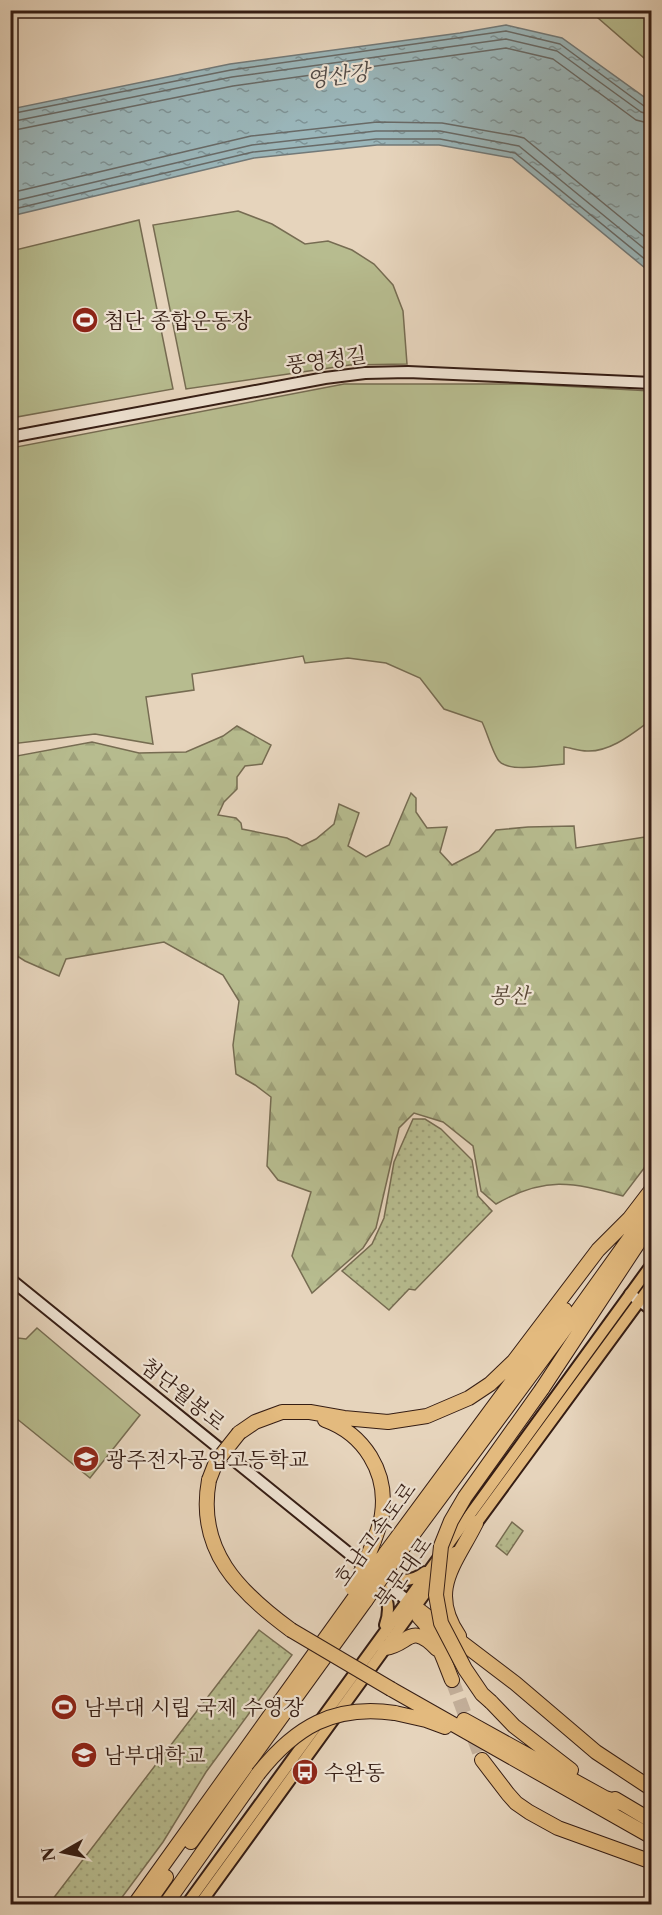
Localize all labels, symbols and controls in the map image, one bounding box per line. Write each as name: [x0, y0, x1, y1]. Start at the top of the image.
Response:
water label: 영산강: [305, 58, 375, 94]
sports icon: 첨단 종합운동장: [70, 305, 100, 335]
place label: 첨단 종합운동장: [104, 308, 252, 333]
street label: 풍영정길: [284, 342, 368, 378]
park label: 봉산: [489, 983, 532, 1008]
street label: 첨단월봉로: [136, 1352, 230, 1436]
school or university icon: 광주전자공업고등학교: [71, 1444, 101, 1474]
place label: 광주전자공업고등학교: [106, 1447, 309, 1472]
street label: 호남고속도로: [329, 1477, 421, 1591]
street label: 북문대로: [369, 1532, 437, 1612]
sports icon: 남부대 시립 국제 수영장: [49, 1692, 79, 1722]
place label: 남부대 시립 국제 수영장: [84, 1695, 304, 1720]
school or university icon: 남부대학교: [69, 1740, 99, 1770]
place label: 남부대학교: [104, 1743, 205, 1768]
bus stop icon: 수완동: [290, 1757, 320, 1787]
place label: 수완동: [324, 1760, 385, 1785]
north arrow: [33, 1822, 93, 1882]
text: N: [37, 1846, 59, 1863]

